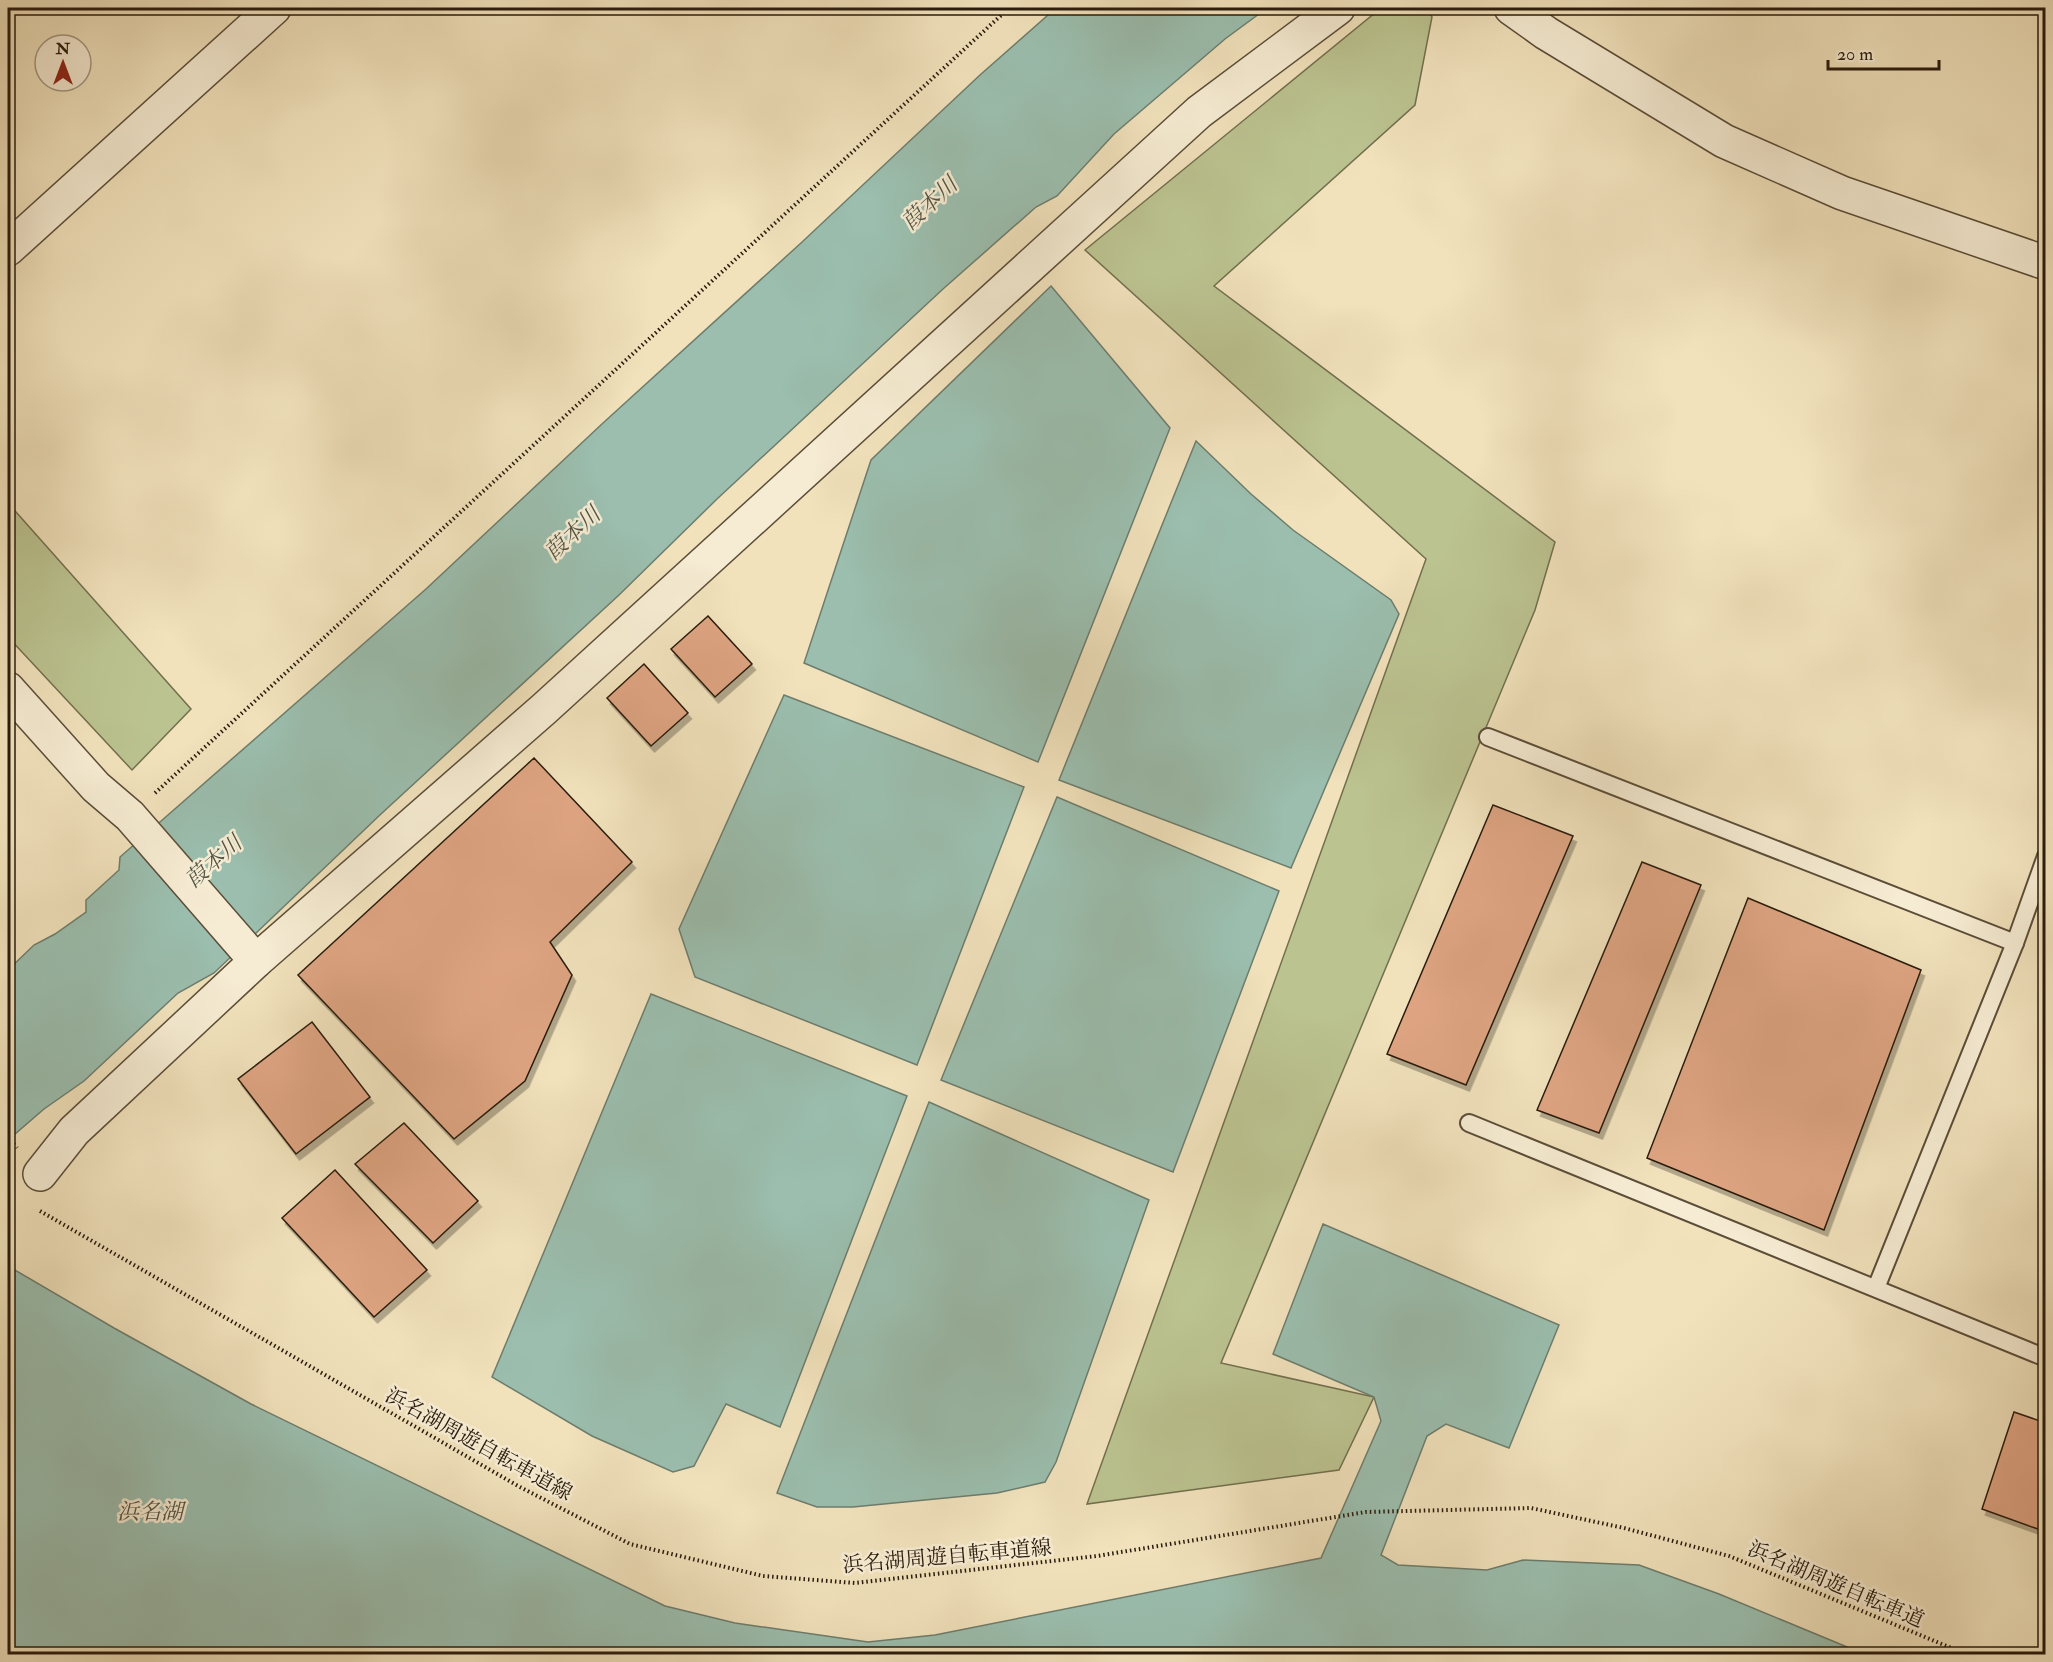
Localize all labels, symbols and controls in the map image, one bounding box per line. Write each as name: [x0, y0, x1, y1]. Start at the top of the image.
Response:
north arrow: [33, 33, 93, 93]
scale bar: [1828, 33, 1939, 71]
text: N: [55, 39, 71, 59]
text: 20 m: [1837, 43, 1873, 66]
water label: 葭本川: [896, 170, 965, 236]
water label: 葭本川: [539, 500, 608, 566]
water label: 葭本川: [180, 828, 249, 894]
street label: 浜名湖周遊自転車道線: [380, 1382, 577, 1507]
water label: 浜名湖: [117, 1498, 187, 1526]
street label: 浜名湖周遊自転車道線: [841, 1534, 1053, 1579]
street label: 浜名湖周遊自転車道: [1744, 1535, 1928, 1634]

